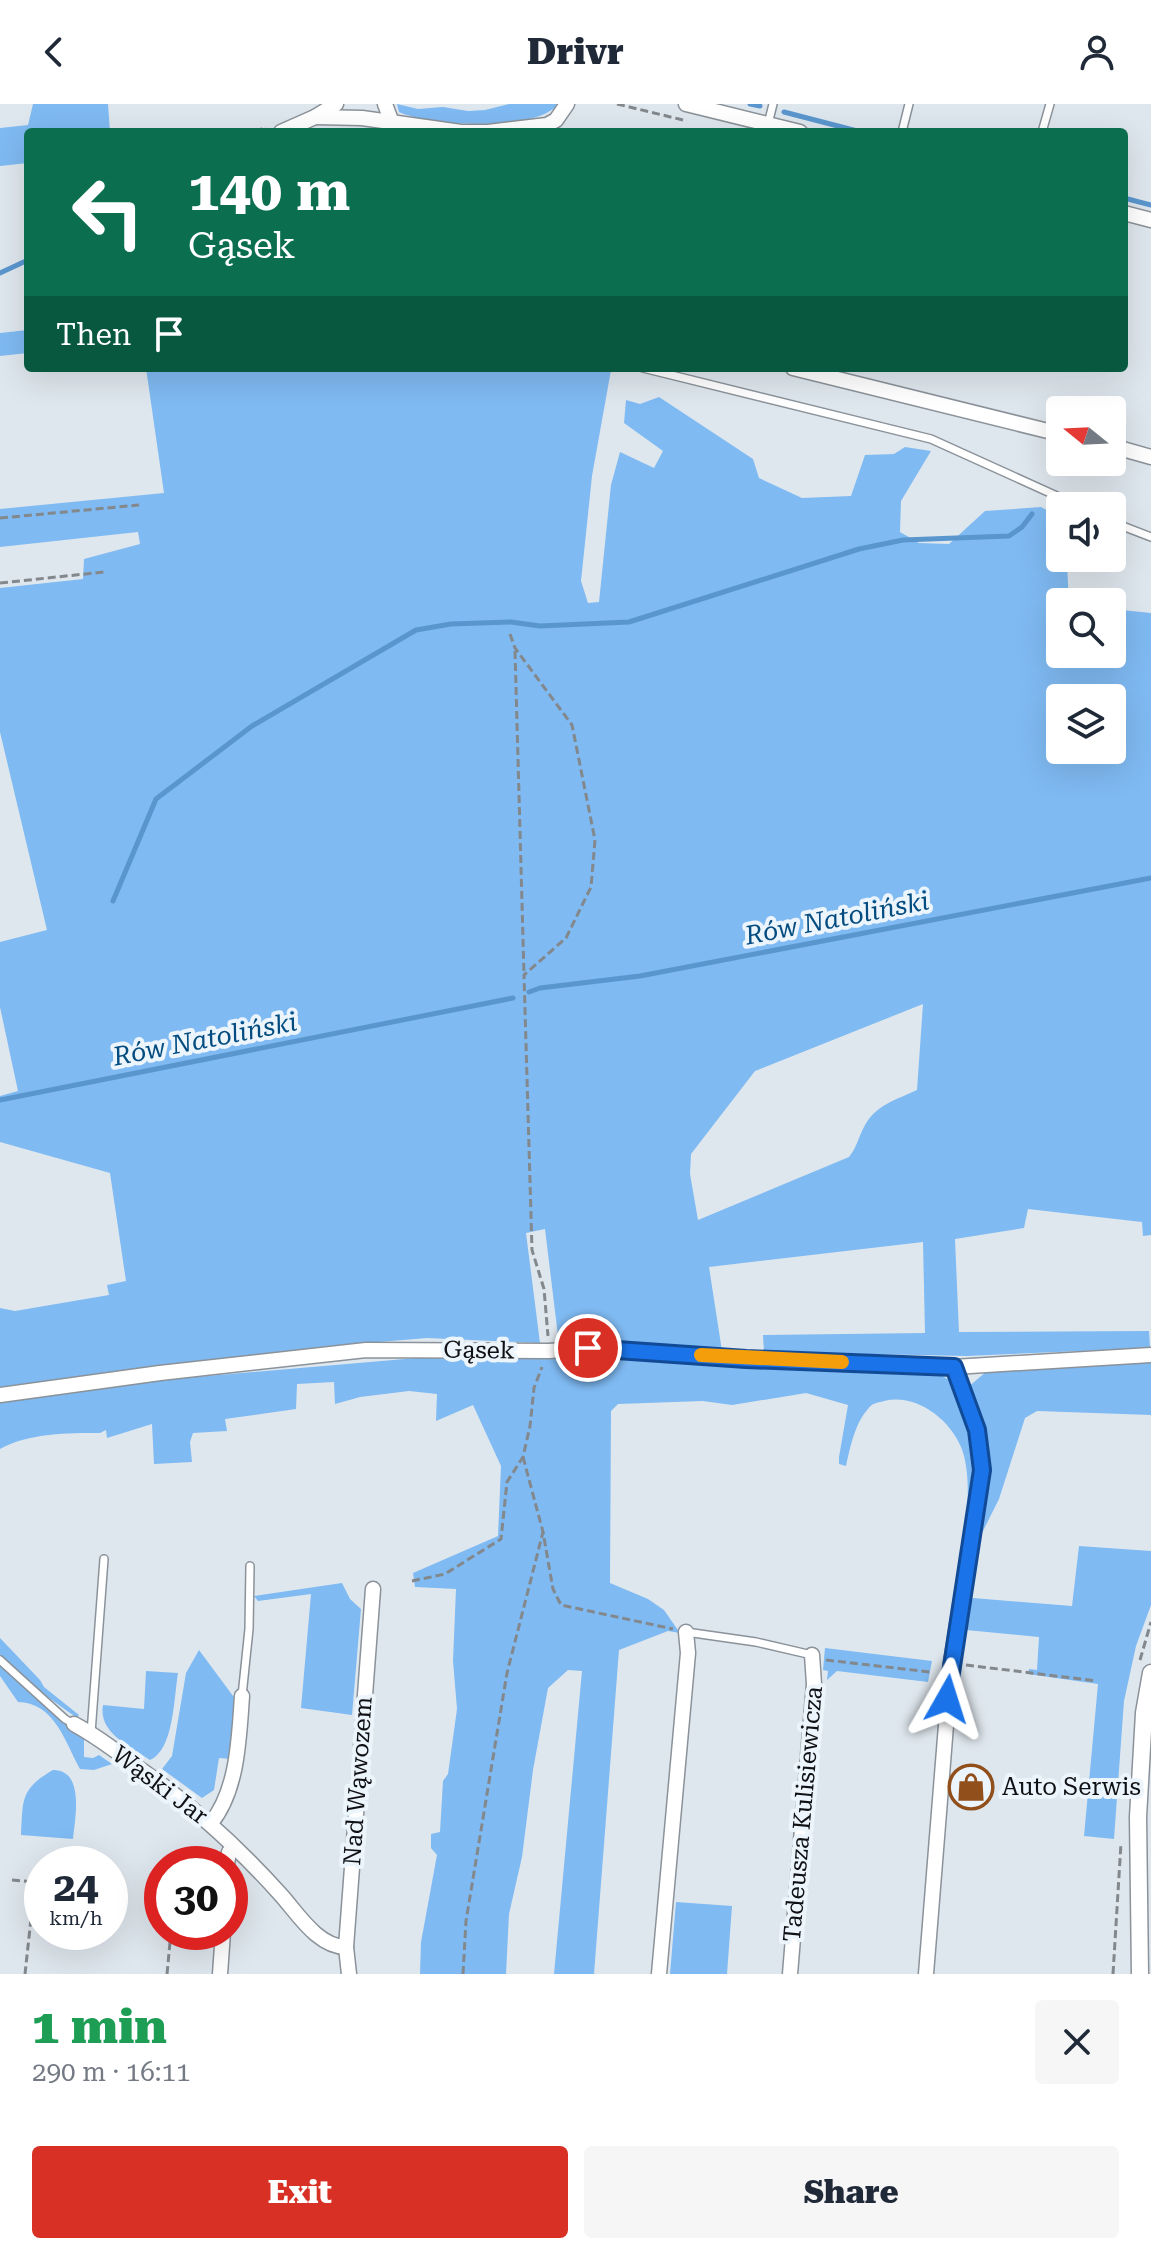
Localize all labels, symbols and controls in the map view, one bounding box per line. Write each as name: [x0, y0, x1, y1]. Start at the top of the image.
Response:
icon: back: [32, 30, 76, 74]
icon: person: [1075, 30, 1119, 74]
text: Drivr: [527, 31, 624, 73]
text: 140 m: [188, 158, 350, 224]
icon: left: [56, 160, 160, 264]
text: Gąsek: [188, 225, 295, 267]
icon: arrive: [147, 312, 191, 356]
text: Then: [56, 317, 131, 352]
north arrow: [1046, 396, 1126, 476]
map controls: [1046, 396, 1126, 764]
button: sound: [1046, 492, 1126, 572]
button: search: [1046, 588, 1126, 668]
button: layers: [1046, 684, 1126, 764]
water label: Rów Natoliński: [742, 885, 931, 951]
water label: Rów Natoliński: [110, 1006, 299, 1072]
pin: [554, 1314, 622, 1382]
icon: arrive: [566, 1326, 610, 1370]
street label: Gąsek: [443, 1335, 515, 1365]
position arrow: [905, 1657, 989, 1741]
street label: Tadeusza Kulisiewicza: [778, 1685, 828, 1943]
street label: Nad Wąwozem: [338, 1695, 378, 1866]
street label: Wąski Jar: [107, 1740, 213, 1830]
shop icon: Auto Serwis: [947, 1763, 995, 1811]
place label: Auto Serwis: [1002, 1773, 1141, 1801]
speed limit sign: 30: [144, 1846, 248, 1950]
text: 24: [54, 1864, 98, 1911]
text: km/h: [49, 1906, 103, 1930]
text: 1 min: [32, 1999, 167, 2055]
button: close: [1035, 2000, 1119, 2084]
text: 290 m · 16:11: [32, 2057, 191, 2087]
button: Exit: [32, 2146, 568, 2238]
button: Share: [584, 2146, 1119, 2238]

